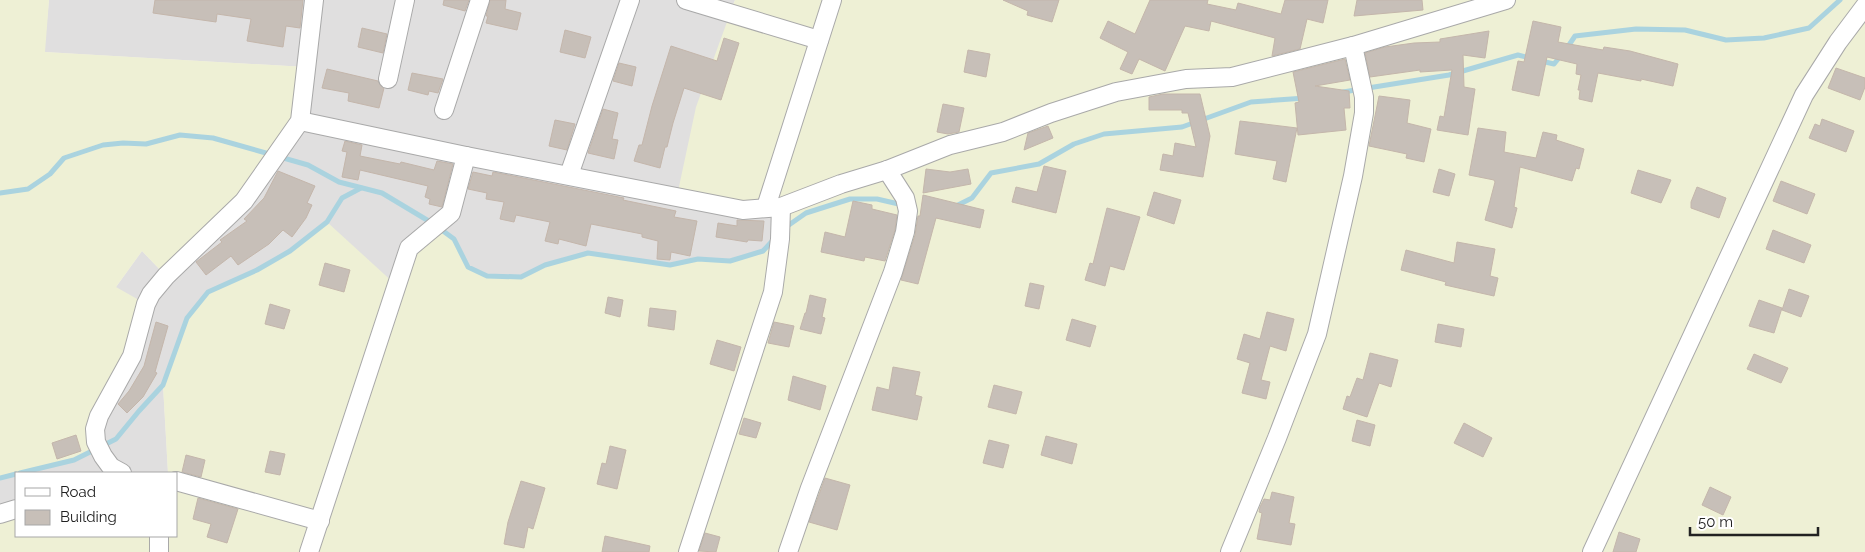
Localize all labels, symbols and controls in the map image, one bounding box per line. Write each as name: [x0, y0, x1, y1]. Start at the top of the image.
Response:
legend: [15, 472, 178, 537]
text: Road: [60, 483, 96, 501]
scale bar: [1690, 504, 1818, 536]
text: Building: [60, 508, 117, 526]
text: 50 m: [1698, 513, 1733, 531]

